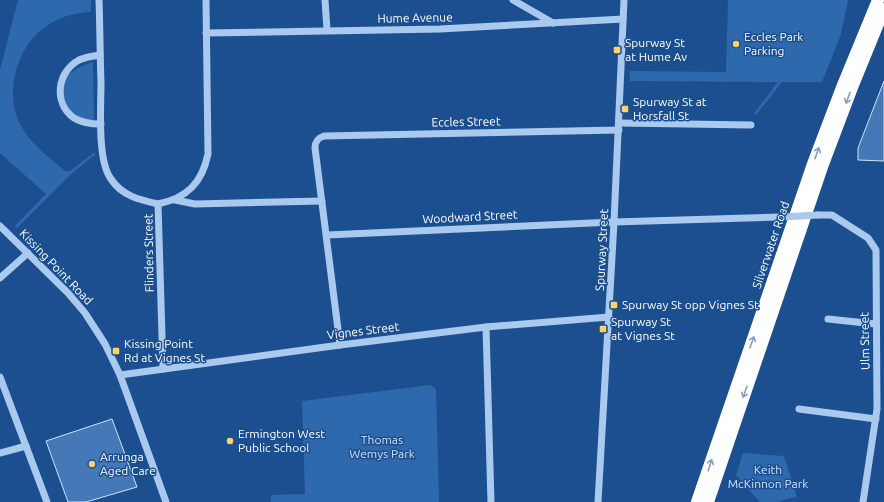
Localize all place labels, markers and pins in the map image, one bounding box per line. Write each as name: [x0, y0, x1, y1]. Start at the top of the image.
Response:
place label: Eccles Park Parking: [744, 30, 803, 57]
place label: Spurway St at Hume Av: [625, 36, 687, 63]
marker: Eccles Park Parking: [731, 39, 741, 49]
marker: Spurway St at Hume Av: [612, 45, 622, 55]
place label: Spurway St at Horsfall St: [633, 95, 707, 122]
marker: Spurway St at Horsfall St: [620, 104, 630, 114]
place label: Spurway St opp Vignes St: [622, 298, 759, 311]
marker: Spurway St opp Vignes St: [609, 300, 619, 310]
place label: Spurway St at Vignes St: [611, 315, 675, 342]
marker: Spurway St at Vignes St: [598, 324, 608, 334]
place label: Kissing Point Rd at Vignes St: [124, 337, 205, 364]
marker: Kissing Point Rd at Vignes St: [111, 346, 121, 356]
place label: Ermington West Public School: [238, 427, 325, 454]
marker: Ermington West Public School: [225, 436, 235, 446]
place label: Arrunga Aged Care: [100, 450, 156, 477]
marker: Arrunga Aged Care: [87, 459, 97, 469]

